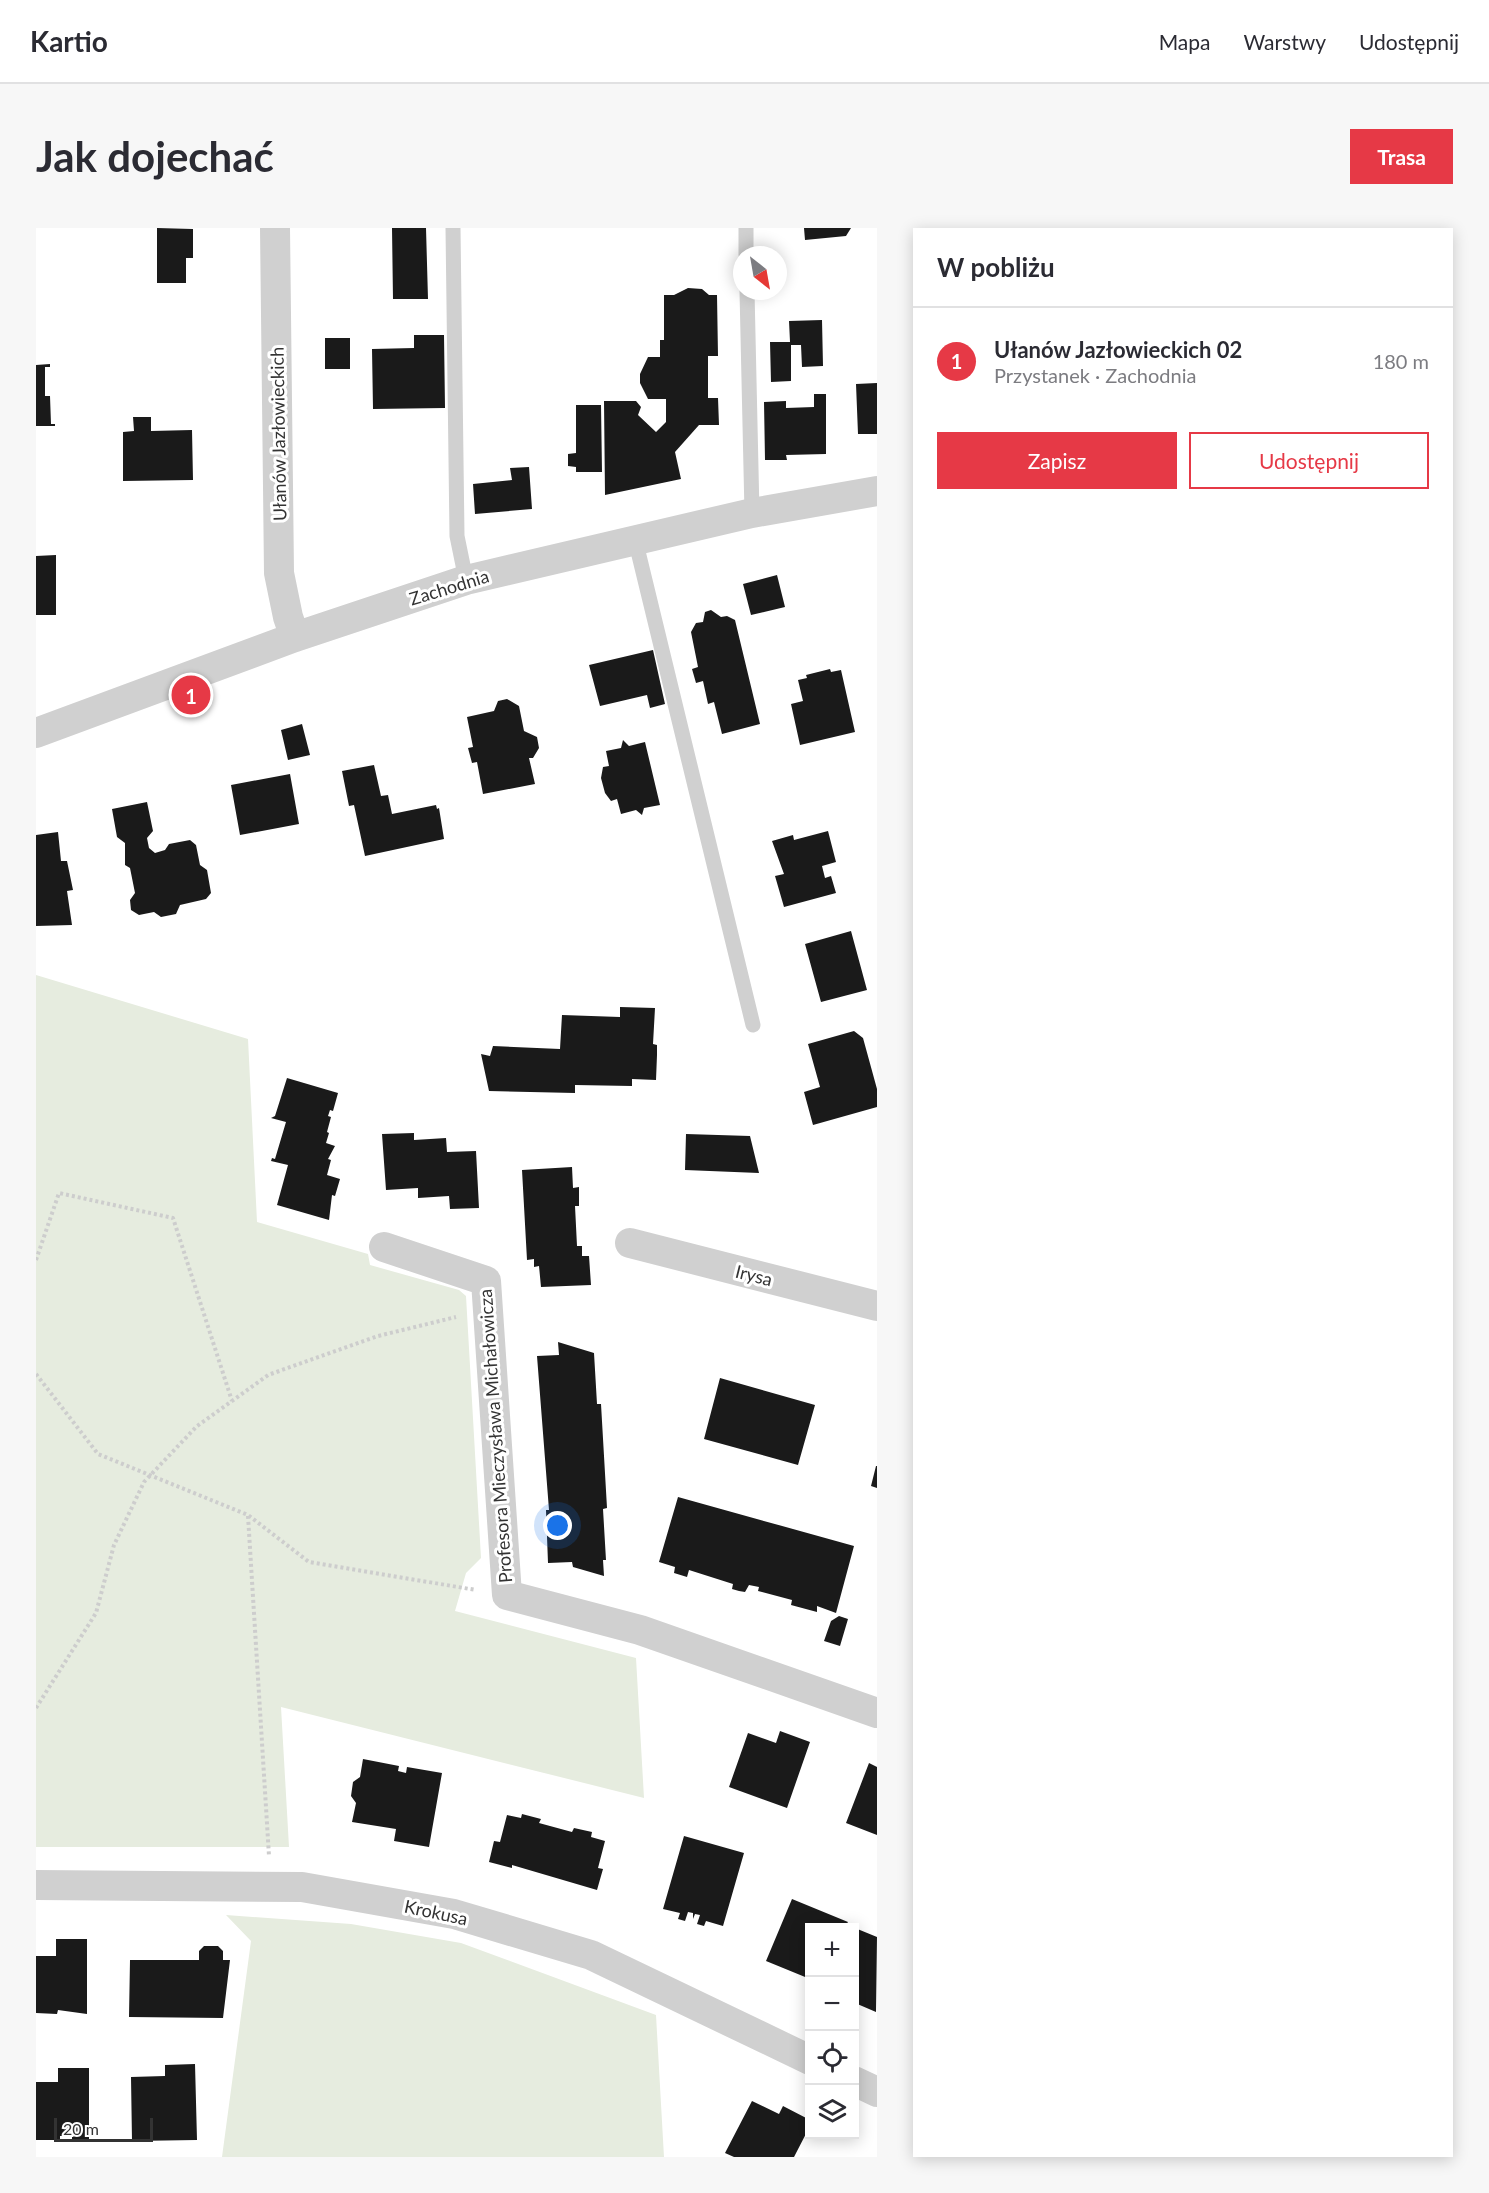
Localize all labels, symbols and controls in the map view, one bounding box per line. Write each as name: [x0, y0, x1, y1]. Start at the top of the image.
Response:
text: Kartio: [30, 24, 108, 58]
text: Mapa: [1159, 29, 1211, 54]
text: Warstwy: [1244, 29, 1326, 54]
text: Udostępnij: [1359, 29, 1459, 54]
button: Trasa: [1350, 129, 1453, 184]
text: Jak dojechać: [36, 131, 274, 181]
north arrow: [733, 246, 787, 300]
text: W pobliżu: [937, 251, 1055, 283]
text: Ułanów Jazłowieckich 02: [994, 336, 1242, 363]
street label: Ułanów Jazłowieckich: [265, 347, 291, 521]
text: 1: [951, 349, 962, 373]
text: 180 m: [1373, 349, 1429, 373]
text: Przystanek · Zachodnia: [994, 363, 1196, 387]
button: Zapisz: [937, 432, 1177, 489]
button: Udostępnij: [1189, 432, 1429, 489]
street label: Zachodnia: [407, 564, 491, 610]
pin: 1: [172, 672, 210, 718]
street label: Irysa: [733, 1260, 775, 1290]
street label: Profesora Mieczysława Michałowicza: [474, 1288, 516, 1584]
your location: [543, 1511, 572, 1540]
street label: Krokusa: [402, 1895, 470, 1929]
map controls: [805, 1923, 859, 2139]
button: +: [805, 1923, 859, 1977]
button: −: [805, 1977, 859, 2031]
button: locate: [805, 2031, 859, 2085]
button: layers: [805, 2085, 859, 2139]
scale bar: [54, 2115, 153, 2142]
text: 20 m: [63, 2119, 99, 2138]

